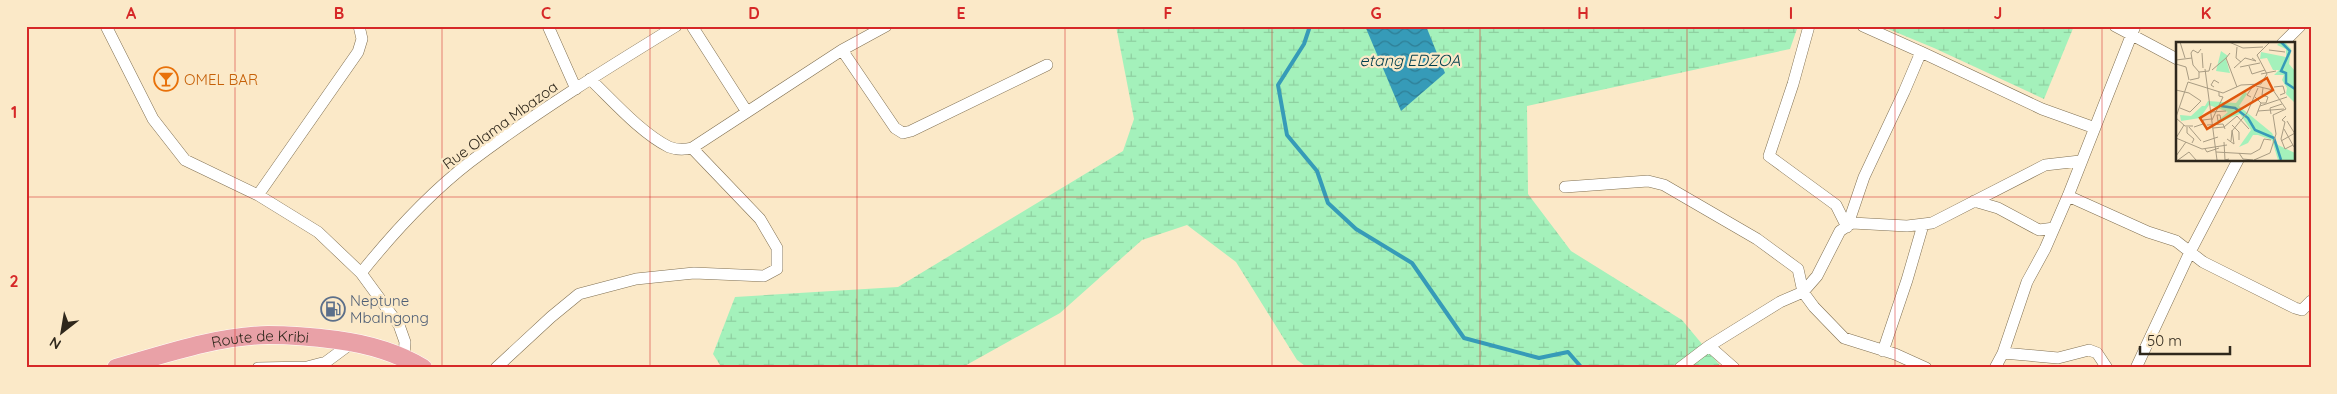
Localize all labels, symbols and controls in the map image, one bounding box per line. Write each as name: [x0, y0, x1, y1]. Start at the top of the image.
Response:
text: A: [126, 3, 137, 23]
text: B: [334, 3, 344, 23]
text: C: [541, 3, 551, 23]
text: D: [748, 3, 760, 23]
text: E: [956, 3, 966, 23]
text: F: [1164, 3, 1173, 23]
text: G: [1370, 3, 1382, 23]
text: H: [1577, 3, 1589, 23]
text: I: [1789, 3, 1793, 23]
text: J: [1994, 3, 2002, 23]
text: K: [2201, 3, 2211, 23]
inset map: [2176, 42, 2294, 161]
water label: etang EDZOA: [1360, 50, 1461, 70]
bar icon: OMEL BAR: [153, 66, 179, 92]
place label: OMEL BAR: [184, 70, 258, 89]
street label: Rue Olama Mbazoa: [439, 77, 561, 173]
text: 1: [11, 102, 17, 122]
text: 2: [9, 271, 19, 291]
place label: Neptune Mbalngong: [350, 291, 429, 327]
fuel station icon: Neptune Mbalngong: [320, 296, 346, 322]
north arrow: [38, 306, 88, 356]
scale bar: [2140, 324, 2230, 356]
street label: Route de Kribi: [210, 325, 310, 351]
text: 50 m: [2147, 331, 2182, 350]
text: N: [46, 333, 64, 354]

